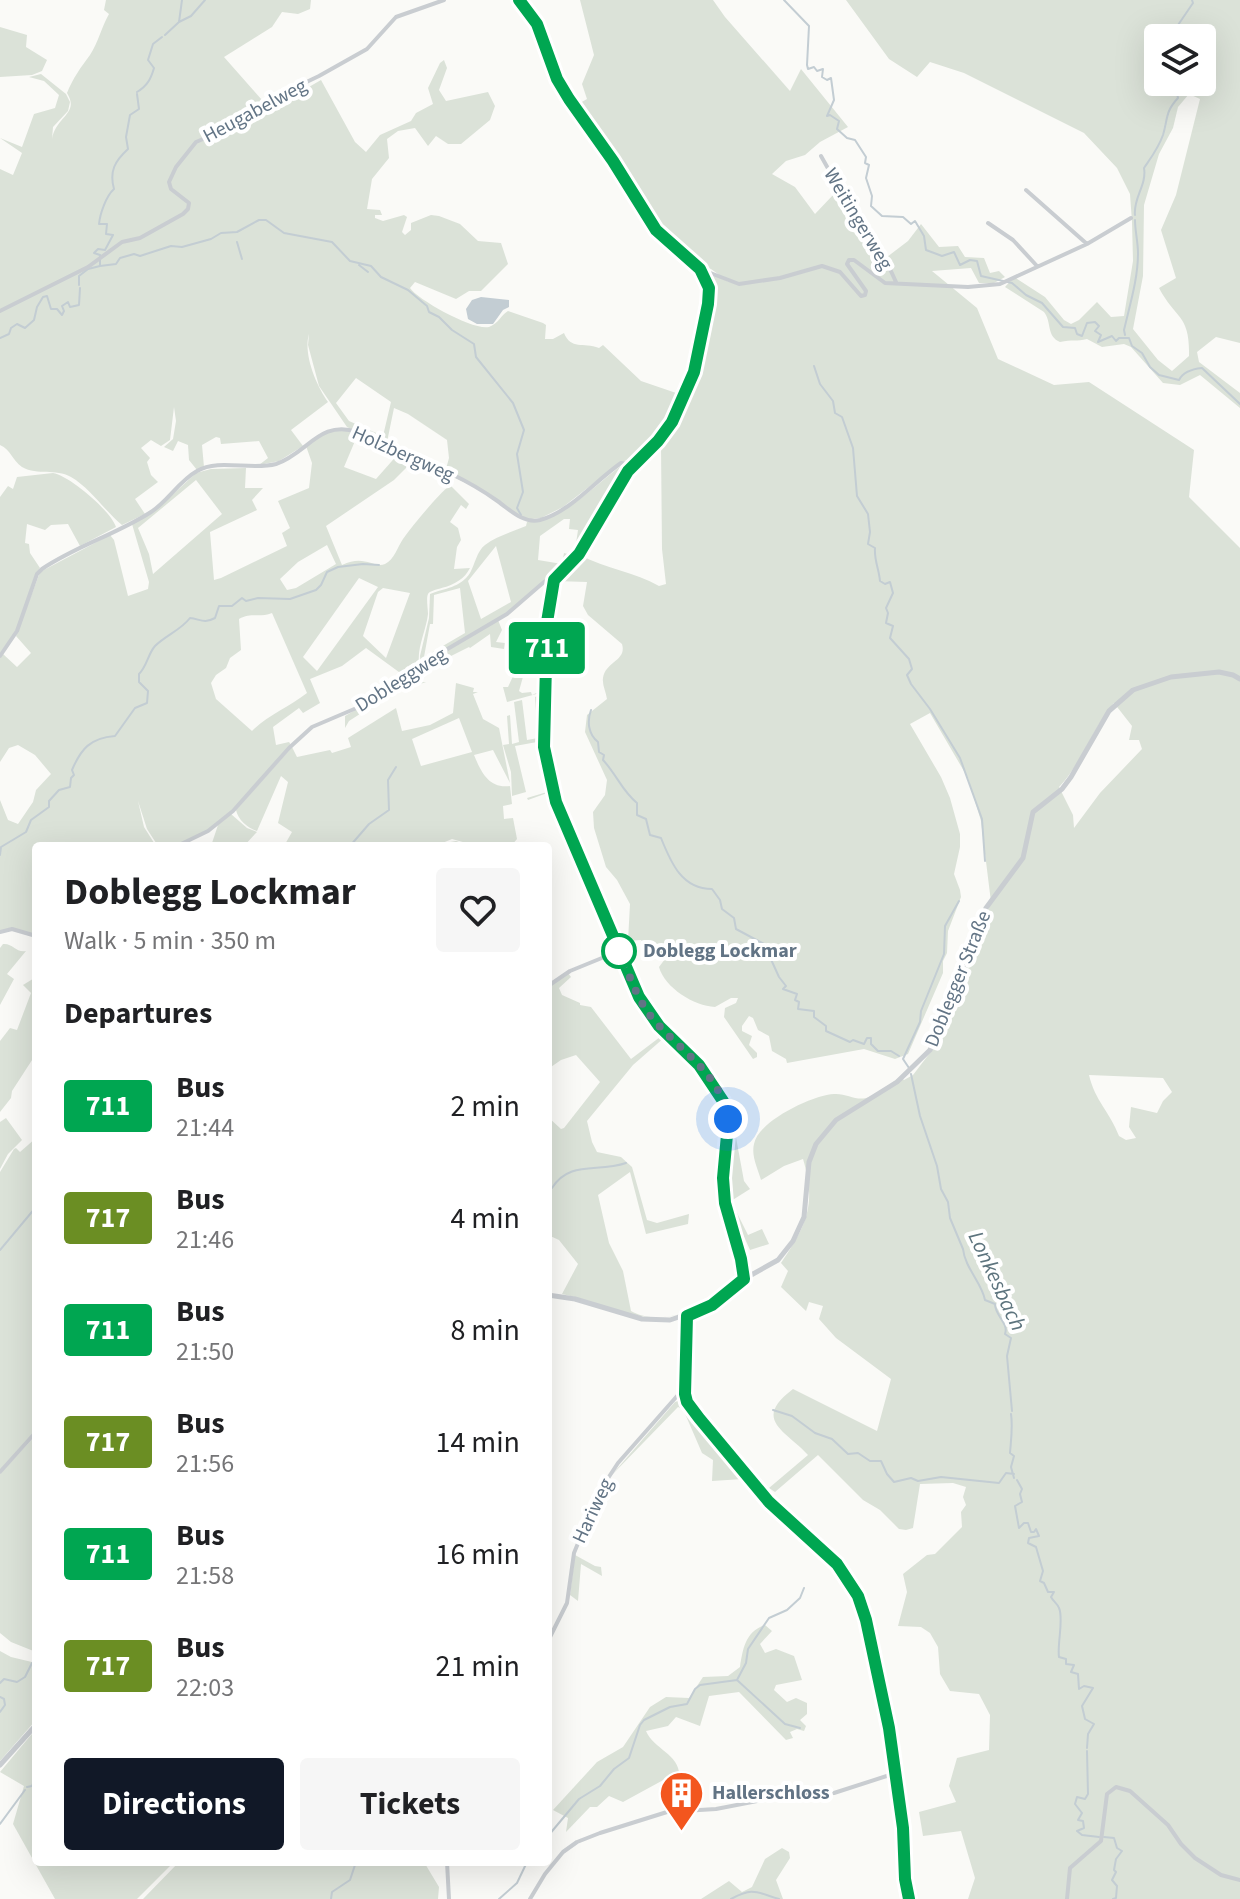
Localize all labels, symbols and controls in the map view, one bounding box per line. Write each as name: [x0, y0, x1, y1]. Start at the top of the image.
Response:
map controls: [1144, 24, 1216, 96]
button: layers: [1144, 24, 1216, 96]
street label: Heugabelweg: [198, 72, 312, 150]
street label: Weitingerweg: [817, 163, 899, 275]
street label: Holzbergweg: [347, 419, 459, 489]
line badge: 711: [501, 622, 593, 674]
text: 711: [525, 628, 569, 668]
street label: Dobleggweg: [350, 641, 452, 719]
text: Doblegg Lockmar: [64, 865, 356, 919]
button: heart: [436, 868, 520, 952]
street label: Doblegger Straße: [918, 907, 998, 1051]
text: Walk · 5 min · 350 m: [64, 922, 276, 959]
marker: Doblegg Lockmar: [602, 934, 636, 968]
place label: Doblegg Lockmar: [643, 937, 797, 965]
text: Departures: [64, 992, 212, 1035]
text: Bus: [176, 1066, 224, 1109]
text: 2 min: [450, 1085, 520, 1128]
text: 711: [86, 1086, 130, 1126]
your location: [708, 1099, 748, 1139]
text: 21:44: [176, 1109, 234, 1146]
text: Bus: [176, 1178, 224, 1221]
text: 4 min: [450, 1197, 520, 1240]
text: 717: [86, 1198, 130, 1238]
text: 21:46: [176, 1221, 234, 1258]
water label: Lonkesbach: [960, 1226, 1034, 1336]
text: Bus: [176, 1290, 224, 1333]
text: 8 min: [450, 1309, 520, 1352]
text: 711: [86, 1310, 130, 1350]
text: 21:50: [176, 1333, 234, 1370]
text: Bus: [176, 1402, 224, 1445]
text: 14 min: [436, 1421, 520, 1464]
text: 717: [86, 1422, 130, 1462]
text: 21:56: [176, 1445, 234, 1482]
street label: Hariweg: [566, 1474, 620, 1548]
text: Bus: [176, 1514, 224, 1557]
text: 16 min: [436, 1533, 520, 1576]
text: 711: [86, 1534, 130, 1574]
text: 21:58: [176, 1557, 234, 1594]
text: Bus: [176, 1626, 224, 1669]
text: 21 min: [436, 1645, 520, 1688]
text: 717: [86, 1646, 130, 1686]
text: 22:03: [176, 1669, 234, 1706]
button: Directions: [64, 1758, 284, 1850]
button: Tickets: [300, 1758, 520, 1850]
building icon: Hallerschloss: [657, 1769, 705, 1832]
place label: Hallerschloss: [712, 1779, 830, 1807]

